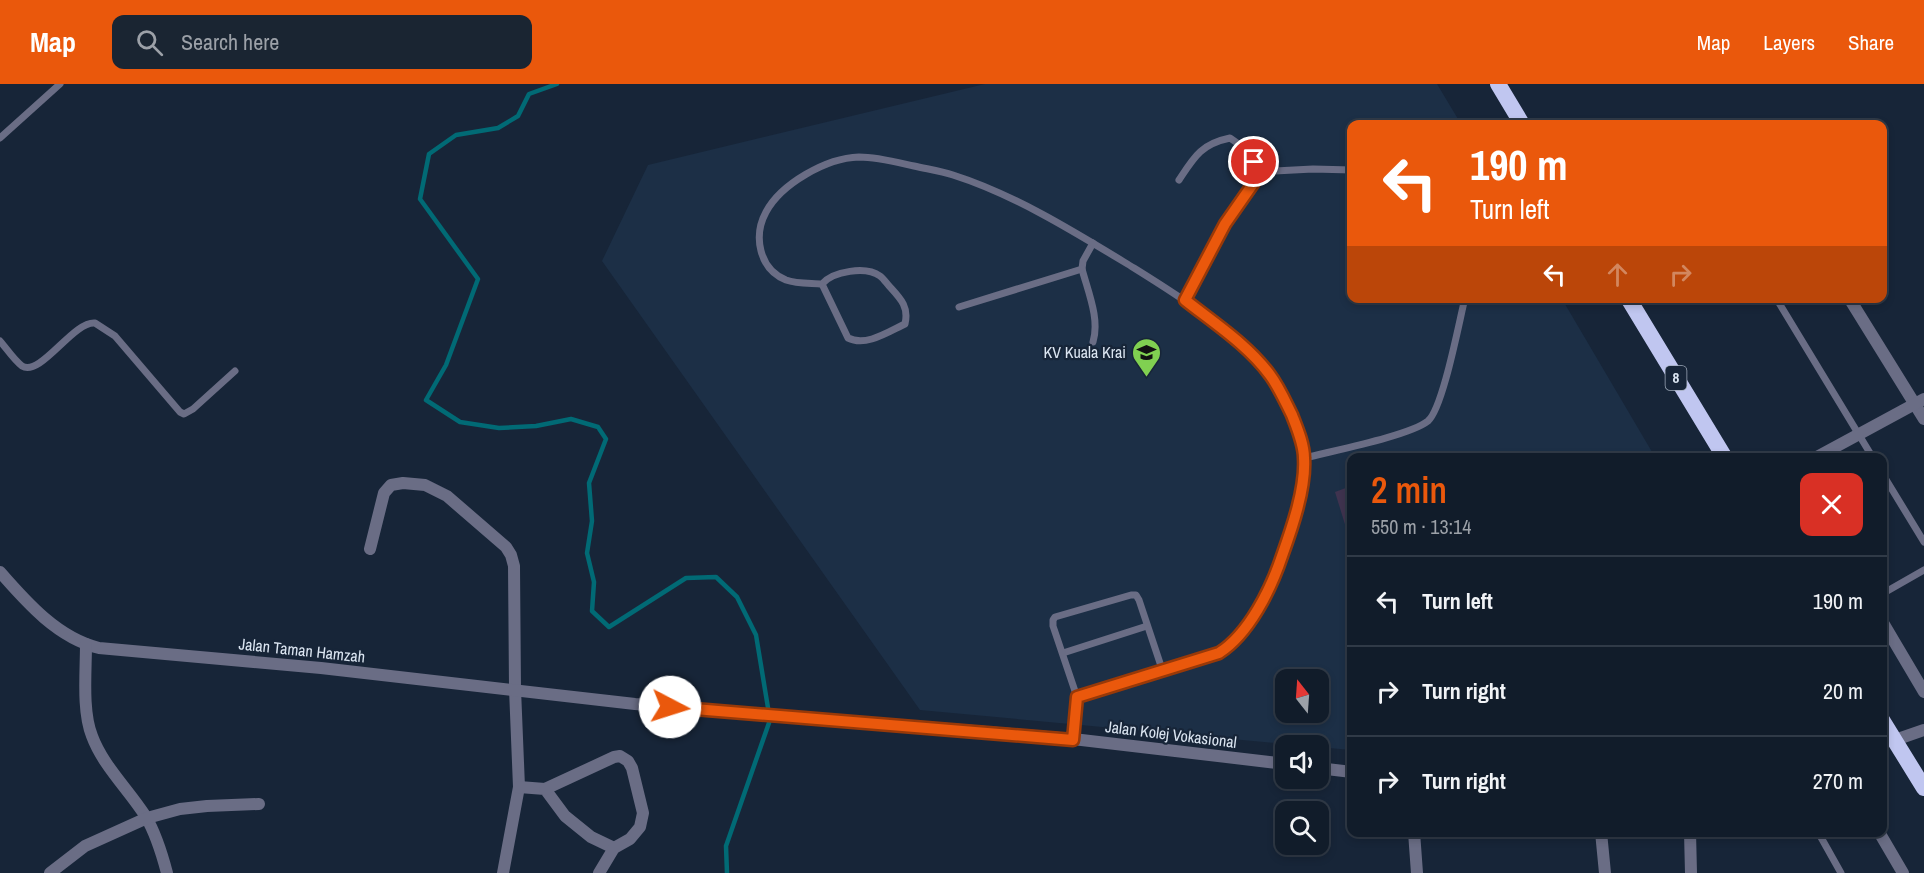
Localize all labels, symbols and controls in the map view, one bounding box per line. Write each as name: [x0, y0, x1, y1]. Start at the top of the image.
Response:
search box: [112, 15, 532, 69]
text: Map: [30, 23, 76, 61]
icon: search: [133, 26, 166, 59]
text: Search here: [181, 27, 279, 57]
text: Map: [1697, 28, 1730, 57]
text: Layers: [1763, 28, 1815, 57]
text: Share: [1848, 28, 1894, 57]
pin: [1228, 136, 1279, 187]
text: 190 m: [1470, 137, 1568, 193]
icon: left: [1371, 144, 1449, 222]
icon: arrive: [1237, 145, 1270, 178]
text: Turn left: [1470, 191, 1549, 227]
icon: left: [1538, 258, 1571, 291]
icon: ahead: [1601, 258, 1634, 291]
icon: right: [1664, 258, 1697, 291]
school or university icon: KV Kuala Krai: [1131, 336, 1163, 378]
place label: KV Kuala Krai: [1044, 341, 1126, 363]
road number: 8: [1666, 366, 1686, 390]
text: 2 min: [1371, 466, 1447, 514]
button: close: [1800, 473, 1863, 536]
text: 550 m · 13:14: [1371, 513, 1471, 540]
icon: left: [1371, 585, 1404, 618]
text: Turn left: [1422, 586, 1493, 616]
text: 190 m: [1813, 586, 1863, 616]
street label: Jalan Taman Hamzah: [238, 632, 366, 668]
north arrow: [1275, 669, 1329, 723]
map controls: [1275, 669, 1329, 855]
position arrow: [638, 675, 702, 739]
icon: right: [1371, 675, 1404, 708]
text: Turn right: [1422, 676, 1506, 706]
text: 20 m: [1823, 676, 1863, 706]
street label: Jalan Kolej Vokasional: [1104, 715, 1238, 753]
button: sound: [1275, 735, 1329, 789]
icon: right: [1371, 765, 1404, 798]
text: Turn right: [1422, 766, 1506, 796]
text: 270 m: [1813, 766, 1863, 796]
button: search: [1275, 801, 1329, 855]

